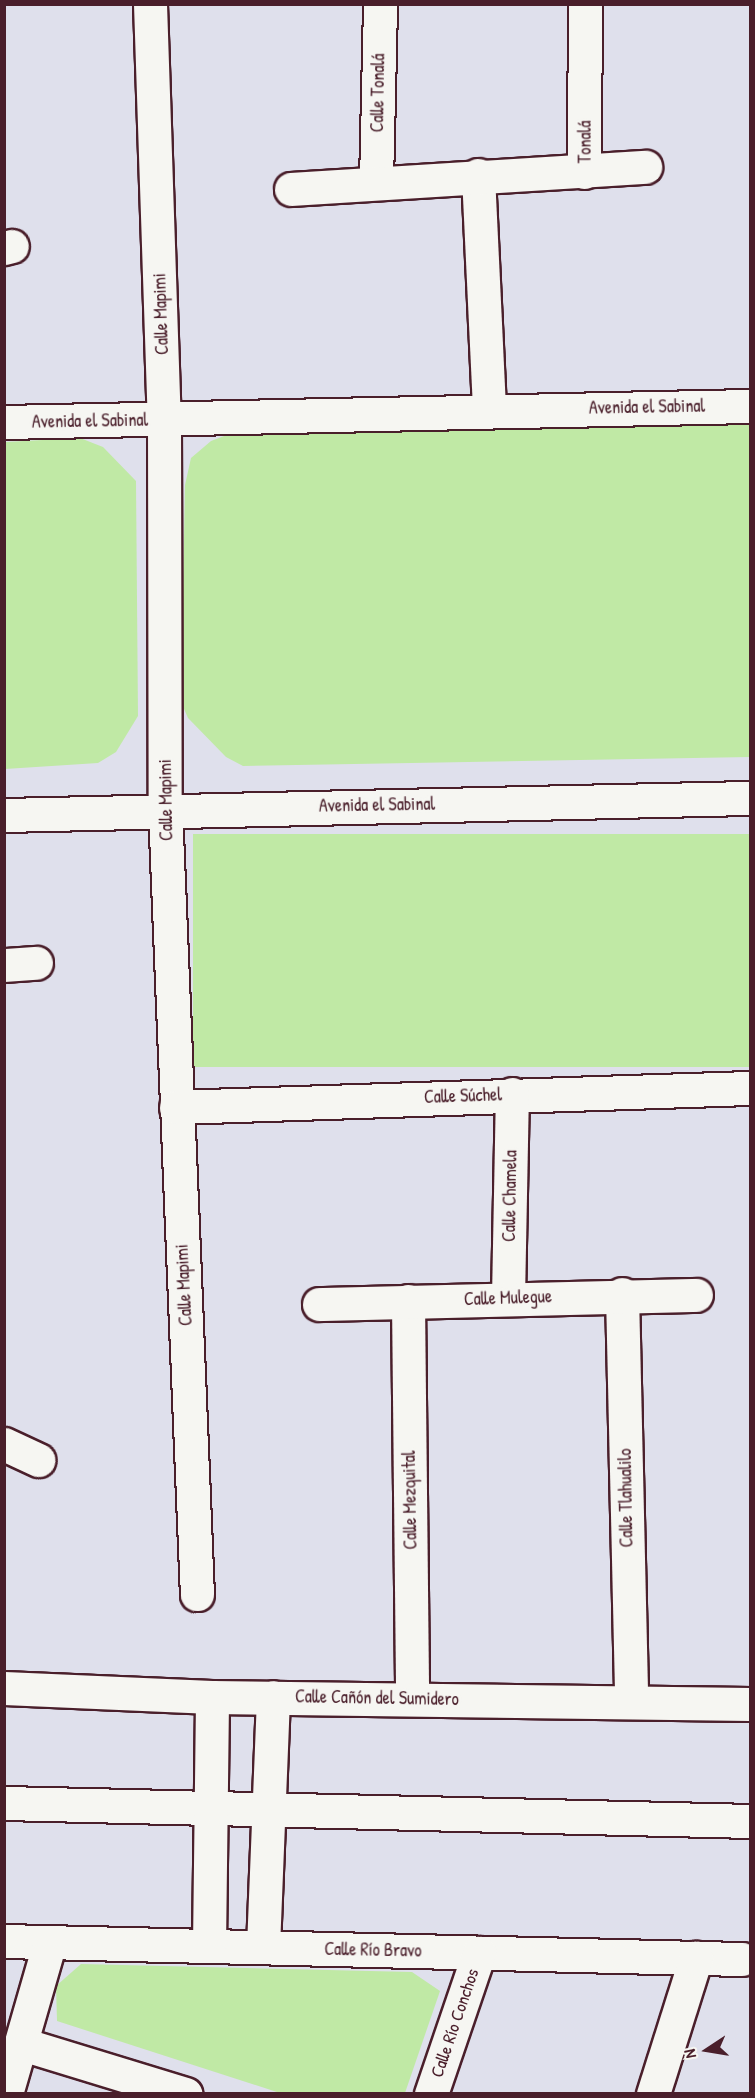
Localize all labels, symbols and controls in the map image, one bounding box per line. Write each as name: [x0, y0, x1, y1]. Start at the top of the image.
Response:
street label: Calle Tonalá: [367, 53, 389, 133]
street label: Tonalá: [574, 121, 596, 163]
street label: Calle Mapimi: [149, 273, 173, 355]
street label: Avenida el Sabinal: [589, 395, 705, 419]
street label: Avenida el Sabinal: [32, 409, 148, 433]
street label: Calle Mapimi: [154, 759, 178, 841]
street label: Avenida el Sabinal: [319, 793, 435, 817]
street label: Calle Súchel: [424, 1084, 502, 1108]
street label: Calle Chamela: [498, 1150, 522, 1242]
street label: Calle Mapimi: [171, 1244, 197, 1326]
street label: Calle Mulegue: [464, 1286, 552, 1310]
street label: Calle Tlahualilo: [614, 1448, 638, 1548]
street label: Calle Mezquital: [398, 1450, 422, 1550]
street label: Calle Cañón del Sumidero: [295, 1686, 459, 1710]
street label: Calle Río Bravo: [324, 1938, 422, 1962]
street label: Calle Río Conchos: [426, 1966, 484, 2080]
north arrow: [677, 2020, 737, 2080]
text: N: [678, 2047, 701, 2060]

